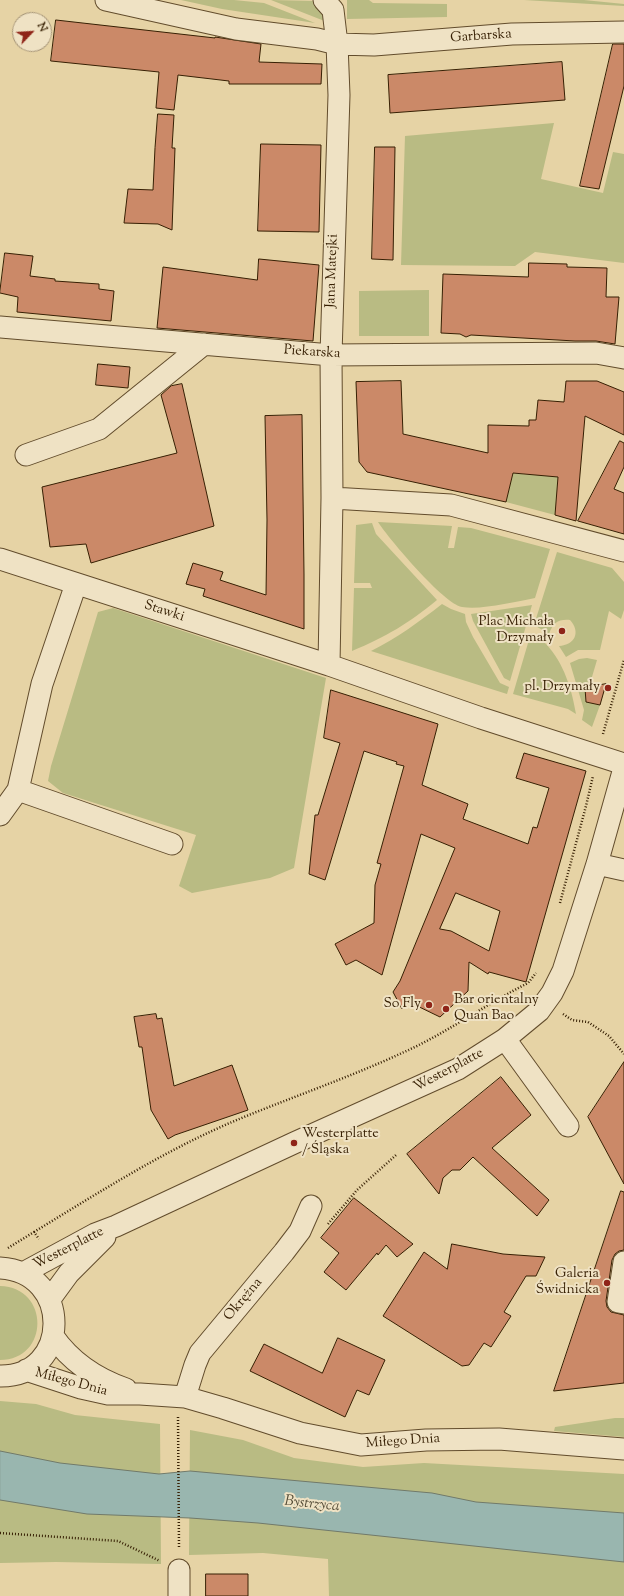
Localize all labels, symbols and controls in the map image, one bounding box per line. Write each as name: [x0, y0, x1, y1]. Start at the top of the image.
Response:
north arrow: [12, 12, 52, 52]
text: N: [33, 20, 51, 35]
street label: Garbarska: [450, 26, 512, 48]
street label: Jana Matejki: [323, 234, 343, 308]
street label: Piekarska: [283, 343, 341, 363]
street label: Stawki: [142, 598, 186, 626]
place label: Plac Michała Drzymały: [479, 615, 554, 648]
marker: Plac Michała Drzymały: [557, 626, 567, 636]
place label: pl. Drzymały: [524, 680, 600, 696]
marker: pl. Drzymały: [603, 683, 613, 693]
place label: Bar orientalny Quan Bao: [454, 993, 539, 1026]
place label: So Fly: [384, 997, 421, 1013]
marker: So Fly: [424, 1000, 434, 1010]
marker: Bar orientalny Quan Bao: [441, 1004, 451, 1014]
street label: Westerplatte: [411, 1046, 487, 1096]
place label: Westerplatte / Śląska: [302, 1127, 379, 1160]
marker: Westerplatte / Śląska: [289, 1138, 299, 1148]
street label: Westerplatte: [31, 1224, 107, 1274]
place label: Galeria Świdnicka: [536, 1267, 599, 1300]
street label: Okrężna: [221, 1275, 267, 1325]
marker: Galeria Świdnicka: [602, 1278, 612, 1288]
street label: Miłego Dnia: [33, 1365, 109, 1401]
street label: Miłego Dnia: [365, 1431, 441, 1453]
water label: Bystrzyca: [284, 1493, 340, 1517]

